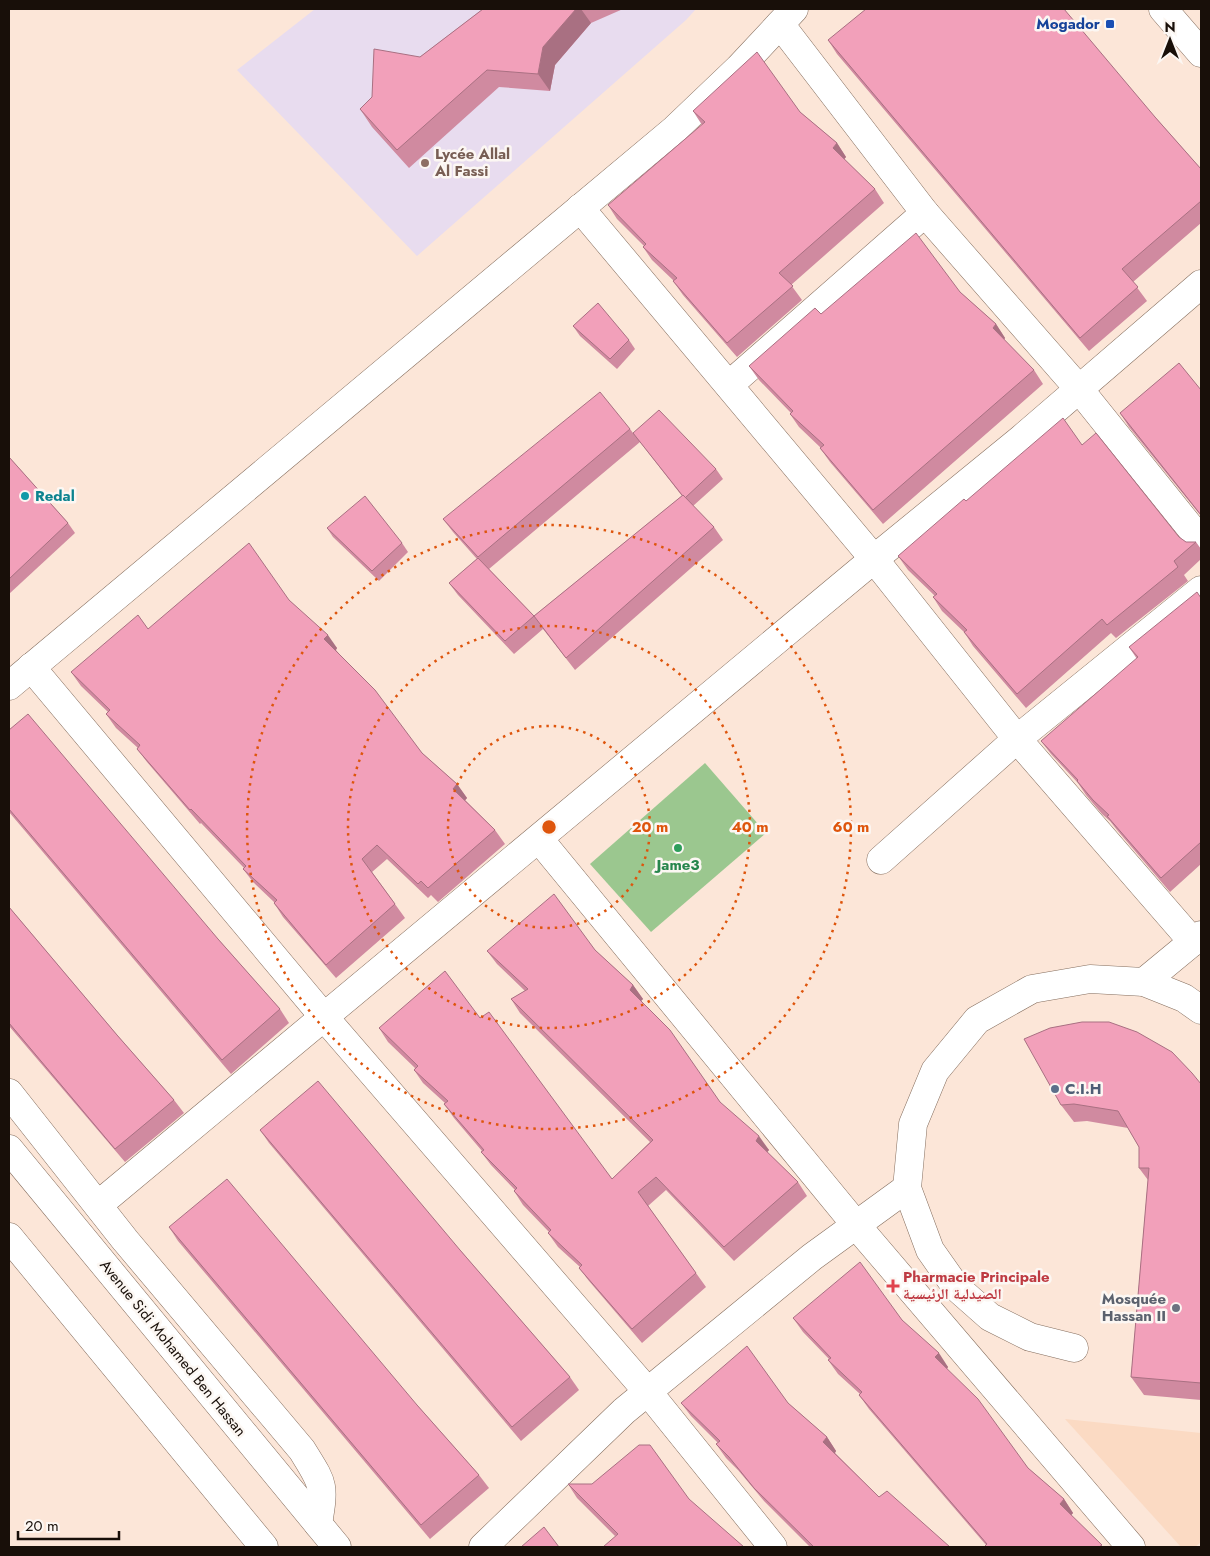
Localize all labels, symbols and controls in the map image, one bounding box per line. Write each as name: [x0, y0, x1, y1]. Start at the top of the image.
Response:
place label: Mogador: [1036, 13, 1101, 35]
north arrow: [1145, 15, 1195, 65]
text: N: [1164, 17, 1176, 37]
marker: Mogador: [1104, 18, 1116, 30]
place label: Lycée Allal Al Fassi: [434, 143, 510, 182]
marker: Lycée Allal Al Fassi: [419, 157, 431, 169]
place label: Redal: [35, 485, 75, 507]
marker: Redal: [19, 490, 31, 502]
text: 20 m: [632, 816, 668, 838]
text: 40 m: [731, 816, 769, 838]
text: 60 m: [833, 816, 869, 838]
centre of rings: [540, 818, 558, 836]
marker: Jame3: [672, 842, 684, 854]
place label: Jame3: [653, 854, 700, 876]
place label: C.I.H: [1065, 1078, 1102, 1100]
marker: C.I.H: [1049, 1083, 1061, 1095]
street label: Avenue Sidi Mohamed Ben Hassan: [95, 1255, 251, 1441]
place label: Pharmacie Principale الصيدلية الرئيسية: [903, 1266, 1050, 1305]
marker: Pharmacie Principale الصيدلية الرئيسية: [887, 1280, 899, 1292]
place label: Mosquée Hassan II: [1102, 1288, 1166, 1327]
marker: Mosquée Hassan II: [1170, 1302, 1182, 1314]
scale bar: [18, 1508, 119, 1540]
text: 20 m: [25, 1515, 59, 1537]

